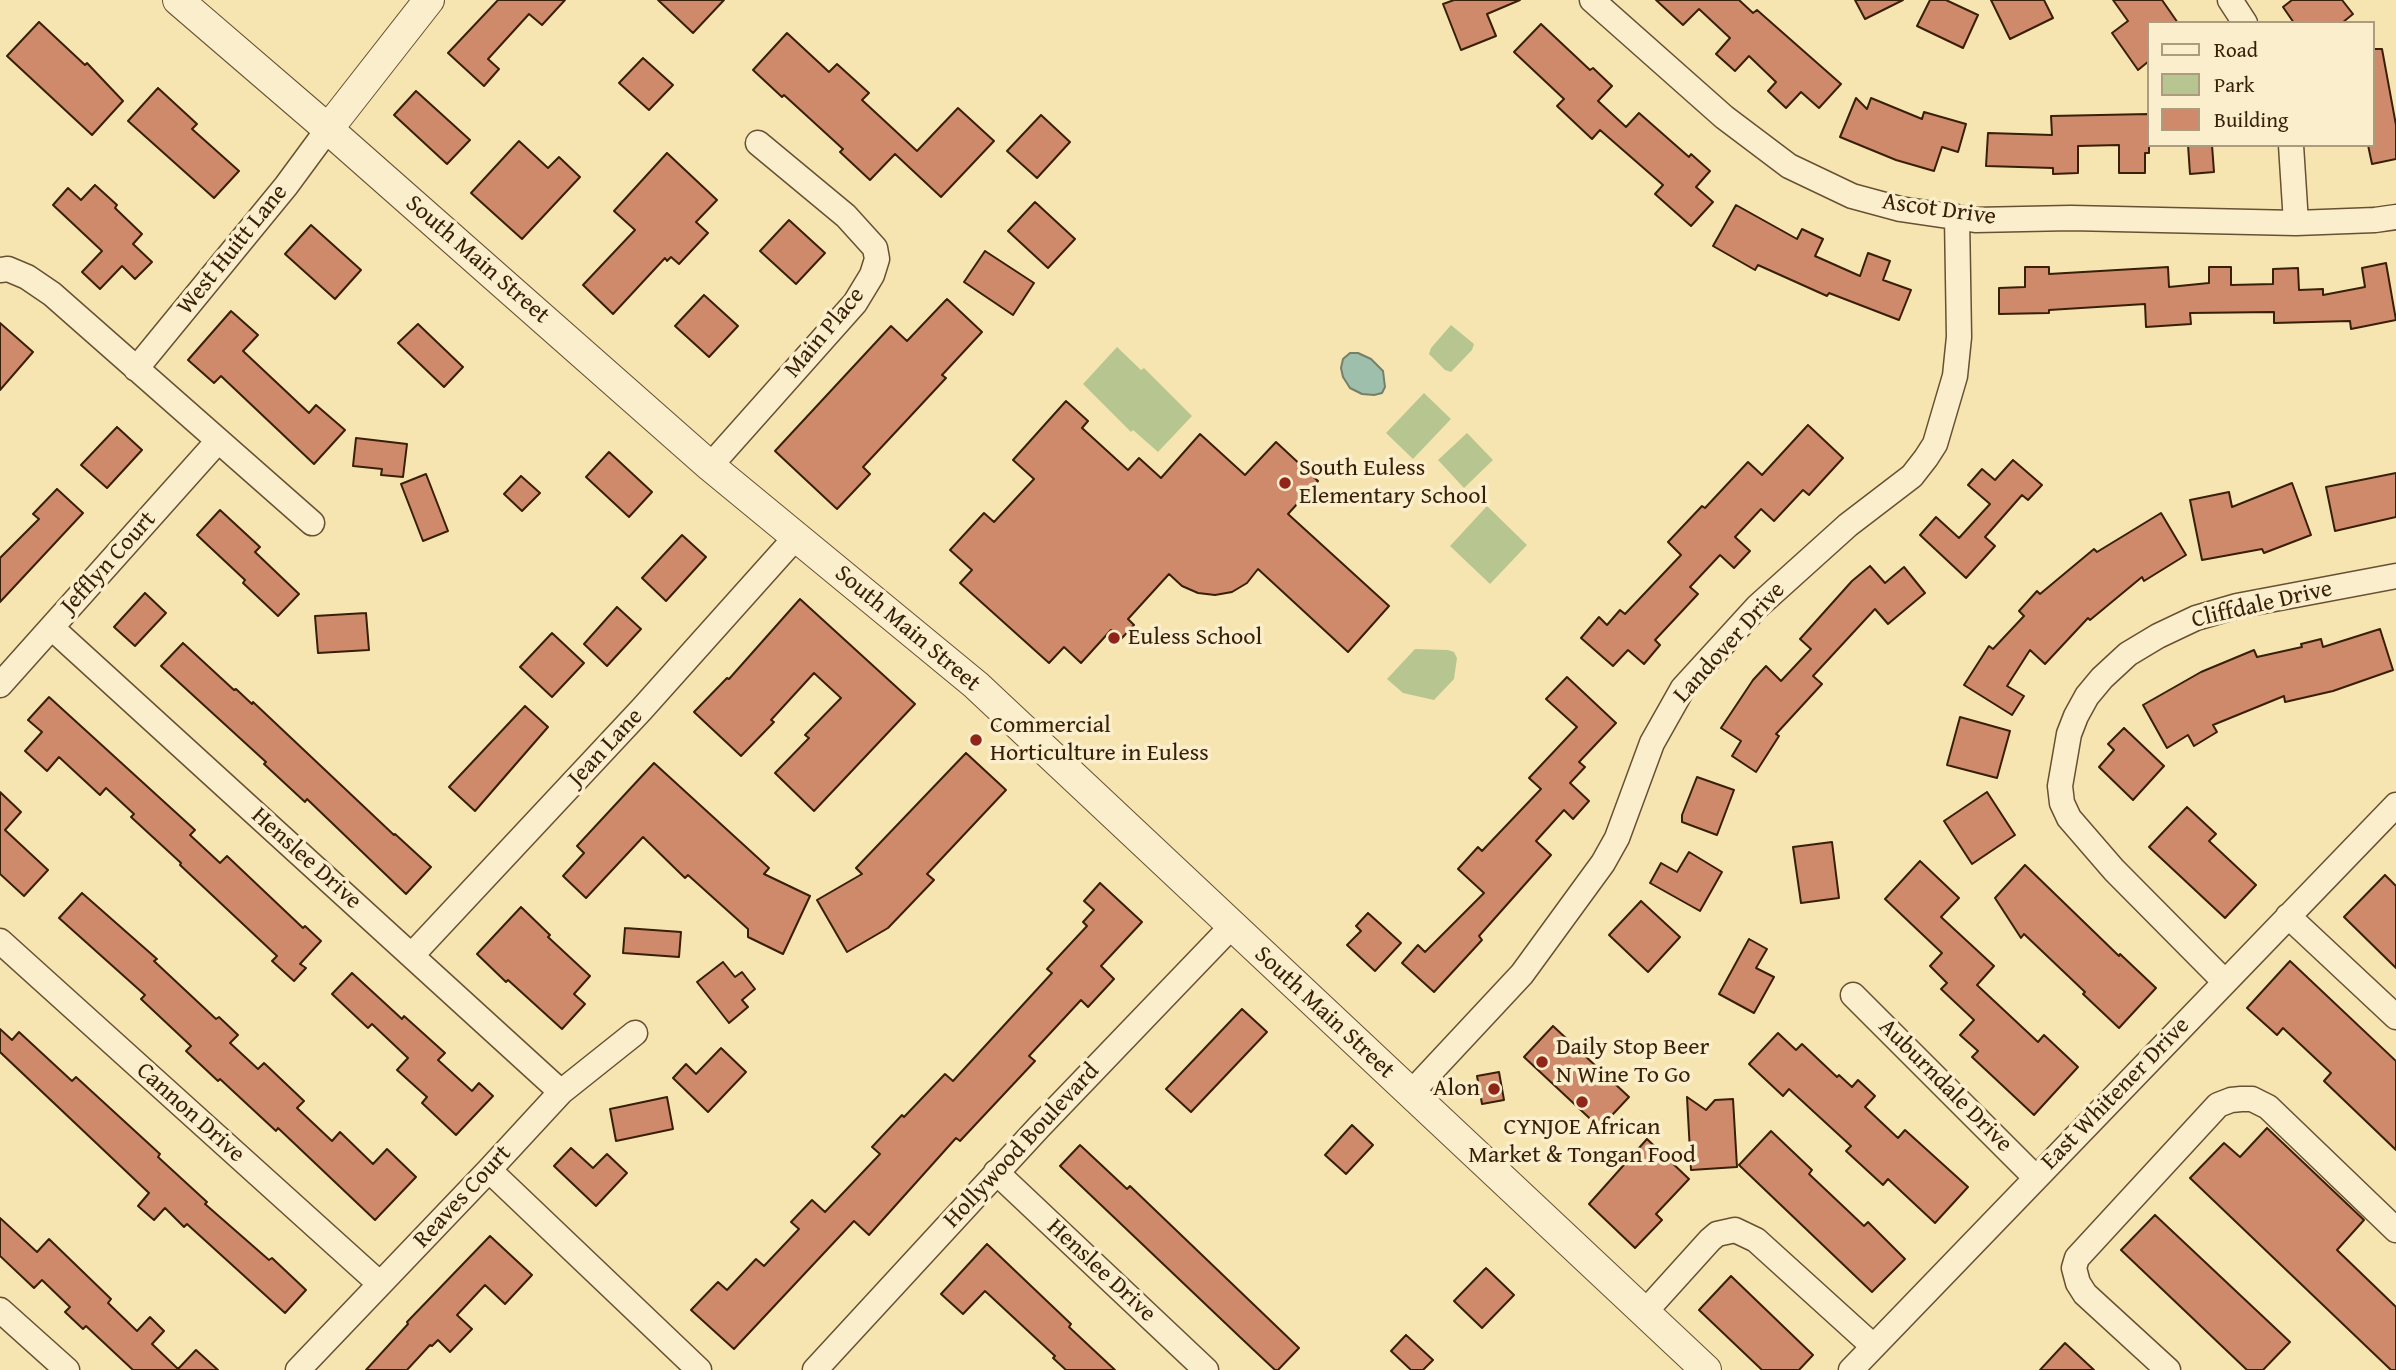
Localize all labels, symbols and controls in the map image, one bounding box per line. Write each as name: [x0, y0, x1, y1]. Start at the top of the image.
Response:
legend: [2148, 21, 2375, 147]
text: Road: [2214, 34, 2258, 65]
text: Park: [2214, 69, 2255, 100]
text: Building: [2214, 104, 2288, 135]
street label: West Huitt Lane: [172, 179, 294, 321]
street label: Ascot Drive: [1880, 188, 1998, 232]
street label: South Main Street: [399, 190, 555, 330]
street label: Main Place: [779, 282, 871, 384]
place label: South Euless Elementary School: [1299, 455, 1487, 511]
marker: South Euless Elementary School: [1277, 475, 1293, 491]
street label: Jefflyn Court: [55, 506, 163, 620]
street label: South Main Street: [828, 560, 986, 698]
street label: Cliffdale Drive: [2189, 575, 2335, 635]
street label: Landover Drive: [1668, 577, 1792, 709]
place label: Euless School: [1128, 624, 1262, 652]
marker: Euless School: [1106, 630, 1122, 646]
street label: Jean Lane: [562, 703, 650, 793]
place label: Commercial Horticulture in Euless: [990, 712, 1209, 768]
marker: Commercial Horticulture in Euless: [968, 732, 984, 748]
street label: Henslee Drive: [245, 802, 367, 916]
street label: South Main Street: [1248, 941, 1400, 1085]
street label: East Whitener Drive: [2036, 1012, 2196, 1176]
street label: Auburndale Drive: [1872, 1013, 2018, 1159]
place label: Daily Stop Beer N Wine To Go: [1556, 1034, 1709, 1090]
marker: Daily Stop Beer N Wine To Go: [1534, 1054, 1550, 1070]
street label: Cannon Drive: [130, 1057, 250, 1169]
street label: Hollywood Boulevard: [938, 1058, 1106, 1234]
place label: Alon: [1433, 1075, 1480, 1103]
marker: Alon: [1486, 1081, 1502, 1097]
marker: CYNJOE African Market & Tongan Food: [1574, 1094, 1590, 1110]
place label: CYNJOE African Market & Tongan Food: [1468, 1114, 1696, 1170]
street label: Reaves Court: [408, 1140, 518, 1254]
street label: Henslee Drive: [1041, 1213, 1161, 1329]

